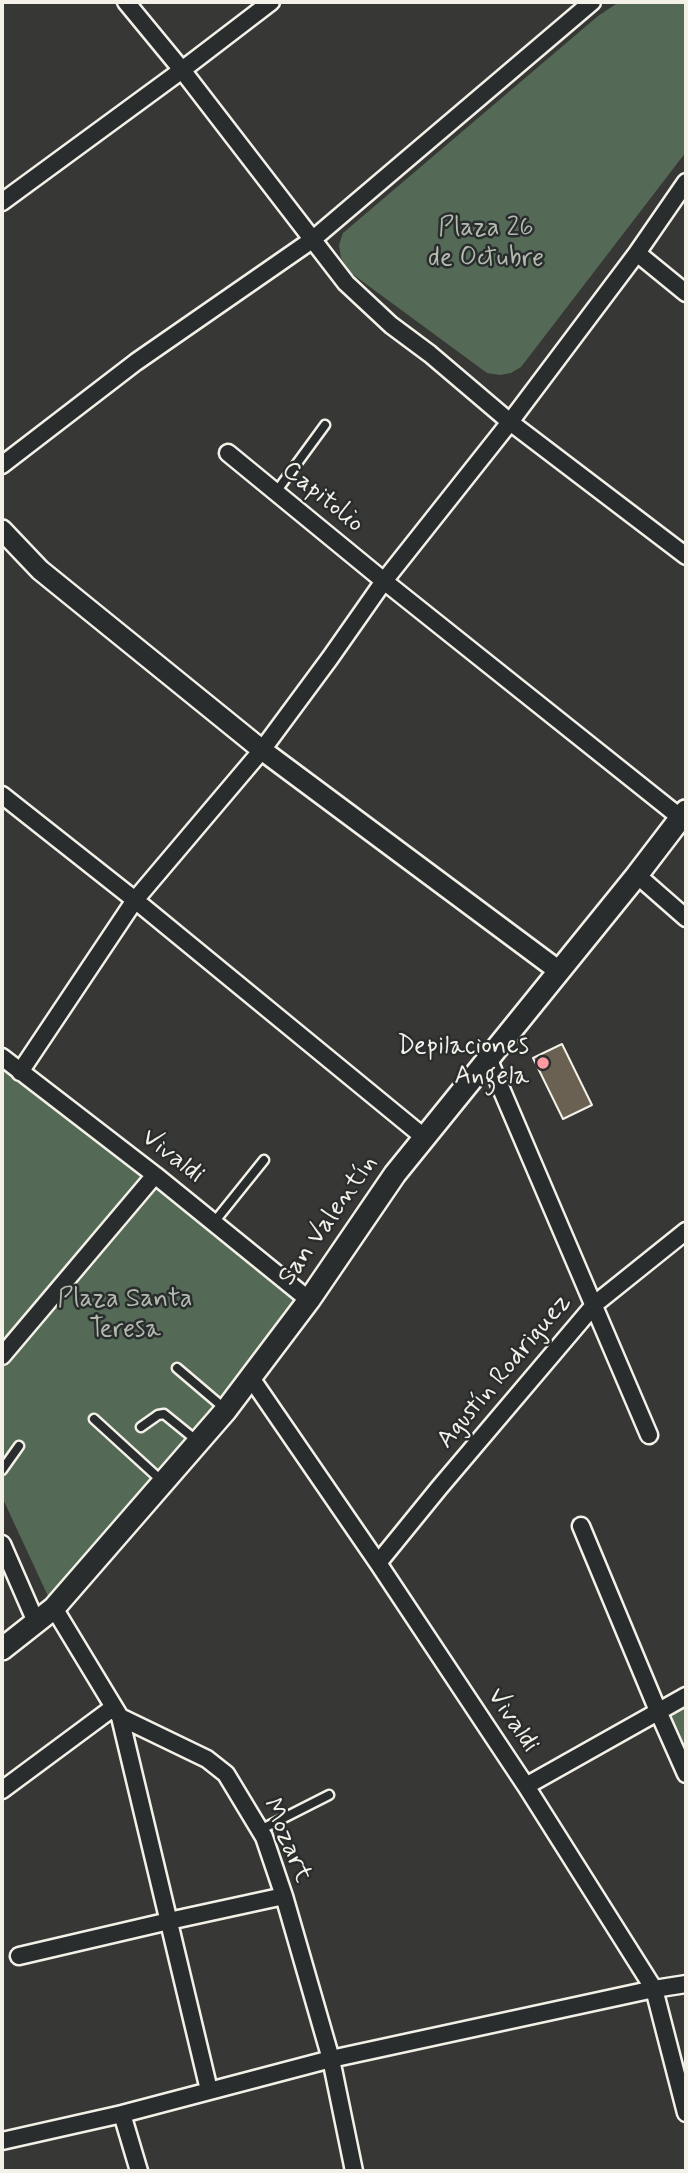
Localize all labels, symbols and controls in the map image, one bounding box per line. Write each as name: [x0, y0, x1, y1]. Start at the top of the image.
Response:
park label: Plaza 26 de Octubre: [428, 214, 544, 276]
street label: Capitolio: [275, 455, 369, 541]
place label: Depilaciones Angela: [397, 1032, 529, 1094]
marker: Depilaciones Angela: [535, 1055, 551, 1071]
street label: Vivaldi: [134, 1123, 210, 1191]
street label: San Valentín: [273, 1150, 385, 1292]
park label: Plaza Santa Teresa: [58, 1285, 192, 1346]
street label: Agustín Rodriguez: [431, 1288, 579, 1456]
street label: Vivaldi: [479, 1683, 545, 1759]
street label: Mozart: [254, 1794, 318, 1888]

